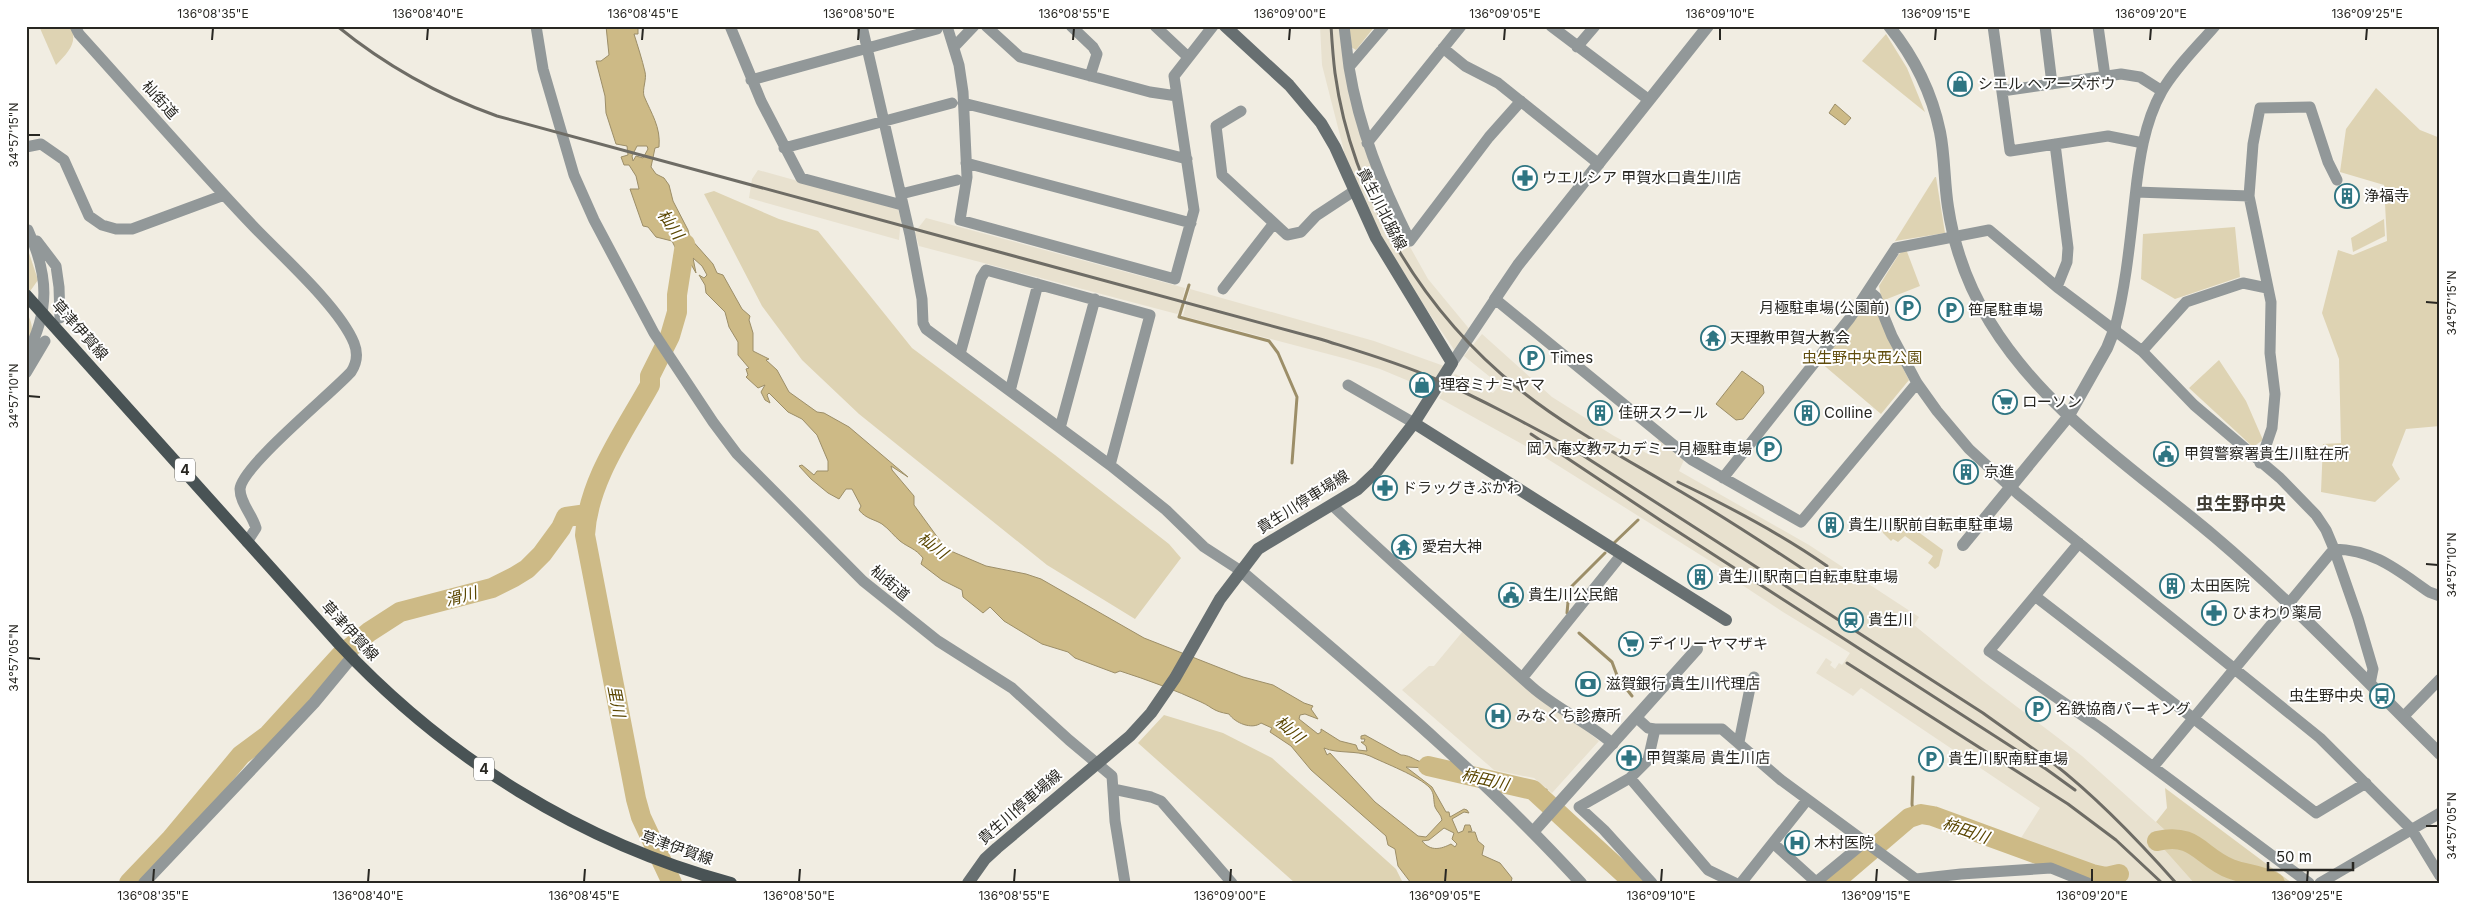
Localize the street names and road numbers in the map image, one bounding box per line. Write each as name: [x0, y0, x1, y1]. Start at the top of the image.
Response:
street label: 杣街道: [138, 77, 182, 123]
street label: 貴生川北脇線: [1354, 164, 1411, 253]
street label: 草津伊賀線: [48, 295, 113, 364]
road number: 4: [175, 458, 195, 482]
street label: 貴生川停車場線: [1253, 466, 1352, 537]
street label: 杣街道: [867, 561, 914, 604]
street label: 草津伊賀線: [318, 597, 383, 665]
road number: 4: [474, 758, 494, 781]
street label: 貴生川停車場線: [974, 765, 1066, 848]
street label: 草津伊賀線: [639, 826, 716, 869]

